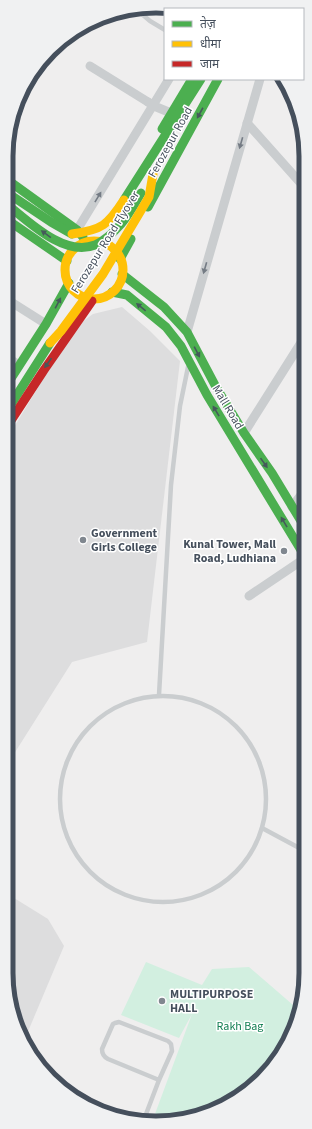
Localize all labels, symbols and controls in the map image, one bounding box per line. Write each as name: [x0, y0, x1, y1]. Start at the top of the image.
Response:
legend: [164, 8, 304, 80]
text: तेज़: [200, 16, 217, 33]
text: धीमा: [200, 36, 222, 53]
text: जाम: [200, 56, 220, 73]
street label: Ferozepur Road: [144, 104, 197, 181]
one-way arrow: [196, 107, 203, 119]
one-way arrow: [238, 138, 244, 150]
street label: Ferozepur Road Flyover: [67, 187, 144, 297]
one-way arrow: [94, 191, 101, 203]
one-way arrow: [40, 230, 51, 239]
one-way arrow: [202, 263, 208, 275]
one-way arrow: [55, 297, 61, 309]
one-way arrow: [136, 302, 147, 311]
one-way arrow: [194, 346, 200, 357]
one-way arrow: [44, 358, 52, 369]
street label: Mall Road: [208, 382, 247, 433]
one-way arrow: [213, 405, 220, 417]
one-way arrow: [260, 457, 268, 468]
one-way arrow: [280, 516, 287, 528]
place label: Government Girls College: [91, 525, 158, 556]
marker: Government Girls College: [78, 535, 88, 545]
place label: Kunal Tower, Mall Road, Ludhiana: [183, 536, 277, 567]
marker: Kunal Tower, Mall Road, Ludhiana: [279, 546, 289, 556]
place label: MULTIPURPOSE HALL: [170, 986, 253, 1017]
marker: MULTIPURPOSE HALL: [157, 996, 167, 1006]
park label: Rakh Bag: [217, 1018, 263, 1035]

